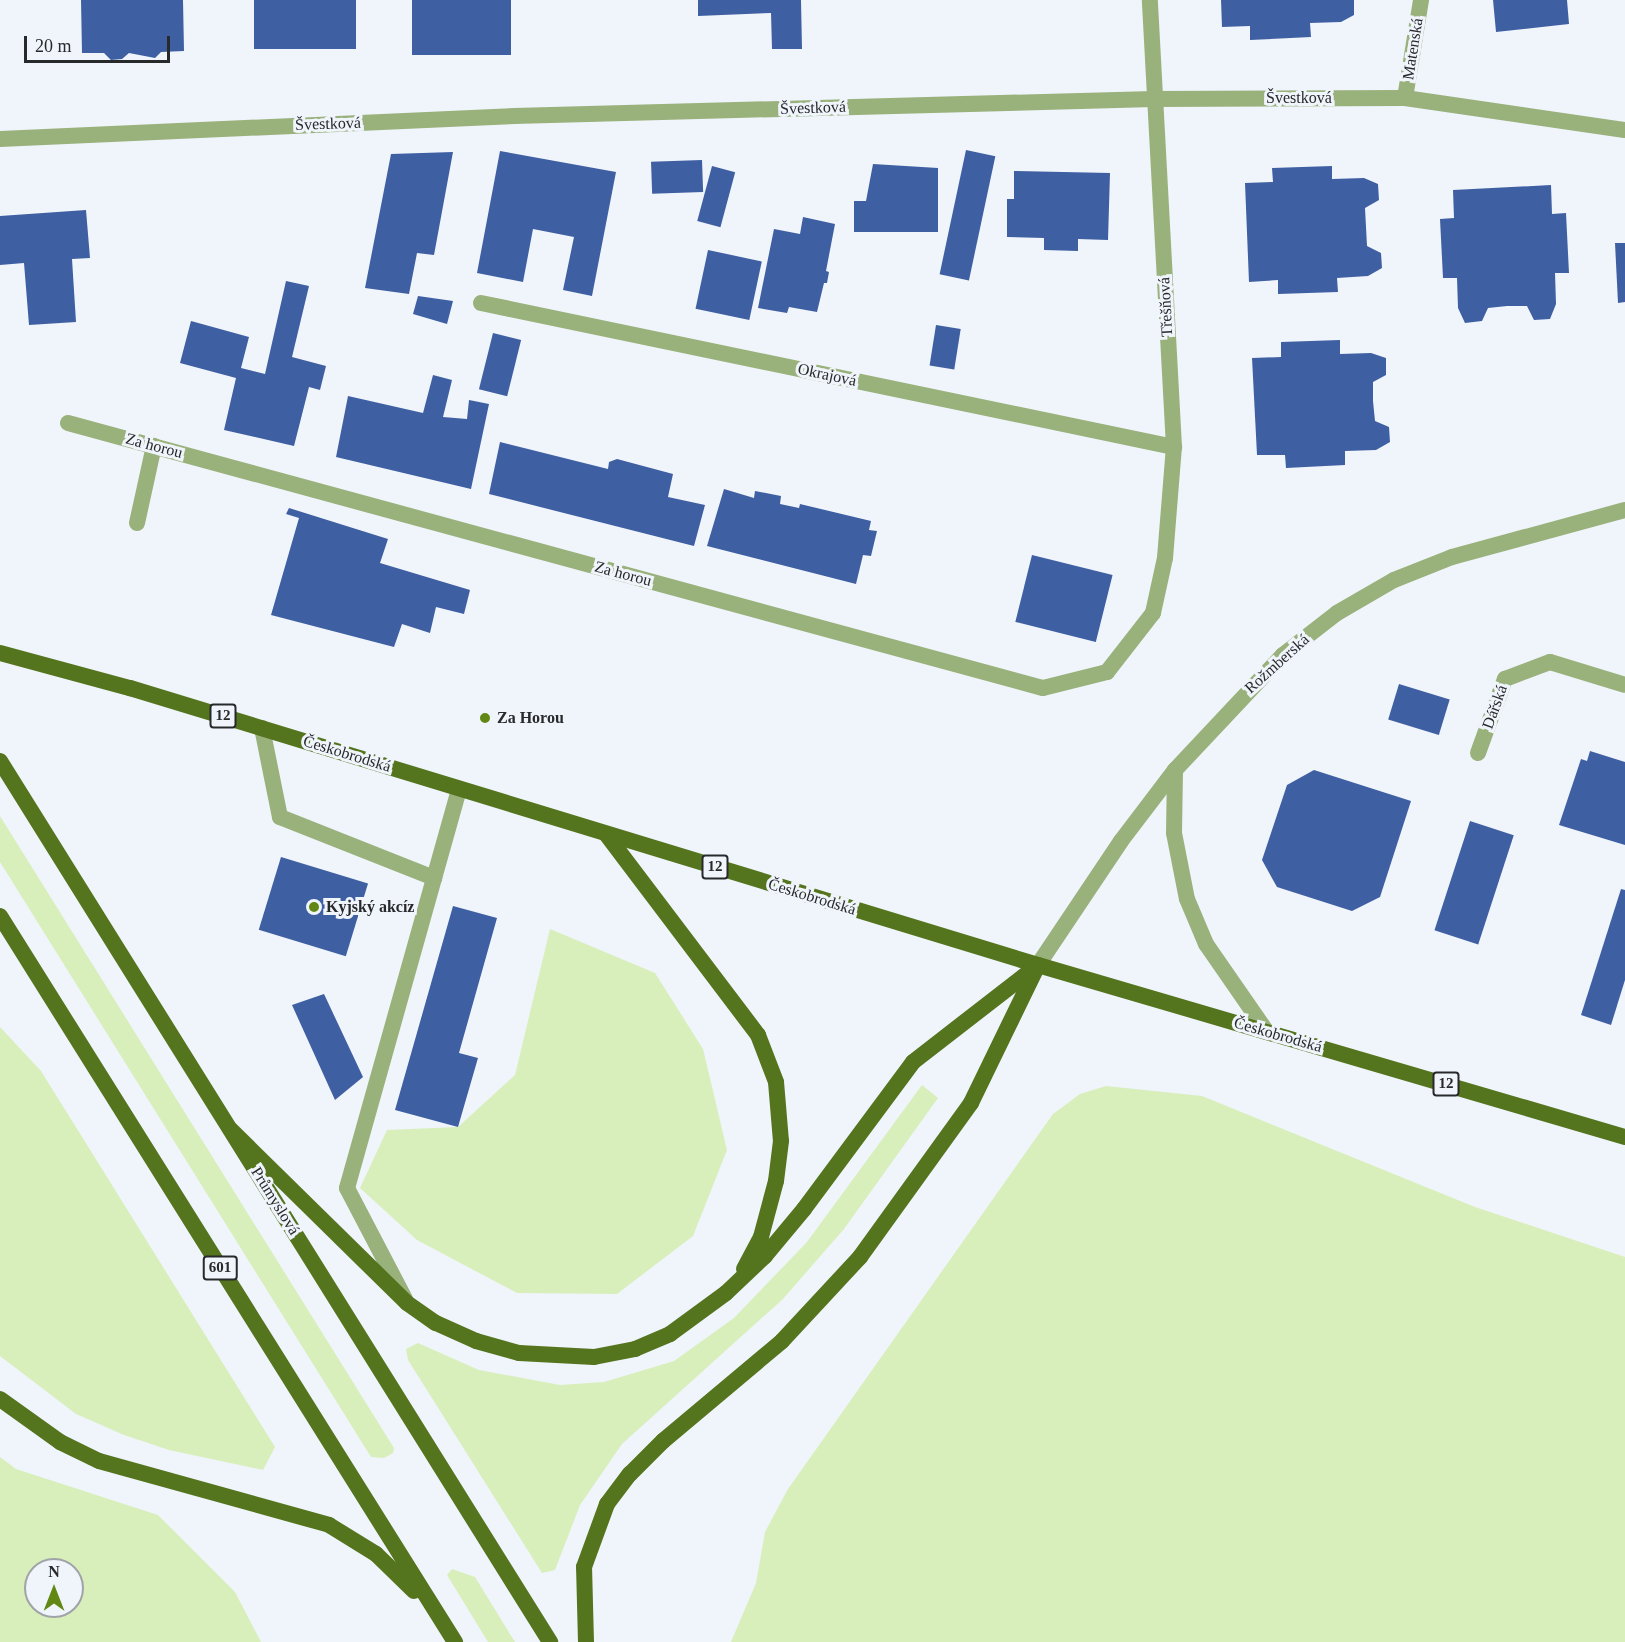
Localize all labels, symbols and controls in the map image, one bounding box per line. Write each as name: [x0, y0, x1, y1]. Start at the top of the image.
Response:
street label: Matenská: [1399, 17, 1427, 81]
scale bar: [27, 24, 172, 62]
text: 20 m: [35, 36, 72, 56]
street label: Švestková: [1266, 88, 1332, 108]
street label: Švestková: [780, 97, 846, 119]
street label: Švestková: [295, 113, 361, 135]
street label: Třešňová: [1155, 277, 1177, 337]
street label: Okrajová: [796, 359, 858, 391]
street label: Za horou: [123, 429, 185, 463]
street label: Za horou: [592, 557, 654, 591]
street label: Rožmberská: [1241, 630, 1313, 698]
street label: Dářská: [1478, 682, 1512, 732]
road number: 12: [210, 704, 236, 728]
place label: Za Horou: [497, 708, 564, 728]
marker: Za Horou: [478, 711, 492, 725]
street label: Českobrodská: [301, 732, 393, 776]
road number: 12: [702, 855, 728, 879]
street label: Českobrodská: [766, 875, 858, 919]
place label: Kyjský akcíz: [326, 897, 414, 917]
marker: Kyjský akcíz: [307, 900, 321, 914]
street label: Českobrodská: [1232, 1013, 1324, 1057]
road number: 12: [1432, 1072, 1460, 1096]
street label: Průmyslová: [247, 1163, 303, 1239]
road number: 601: [202, 1256, 238, 1280]
north arrow: [24, 1558, 84, 1618]
text: N: [48, 1563, 60, 1580]

